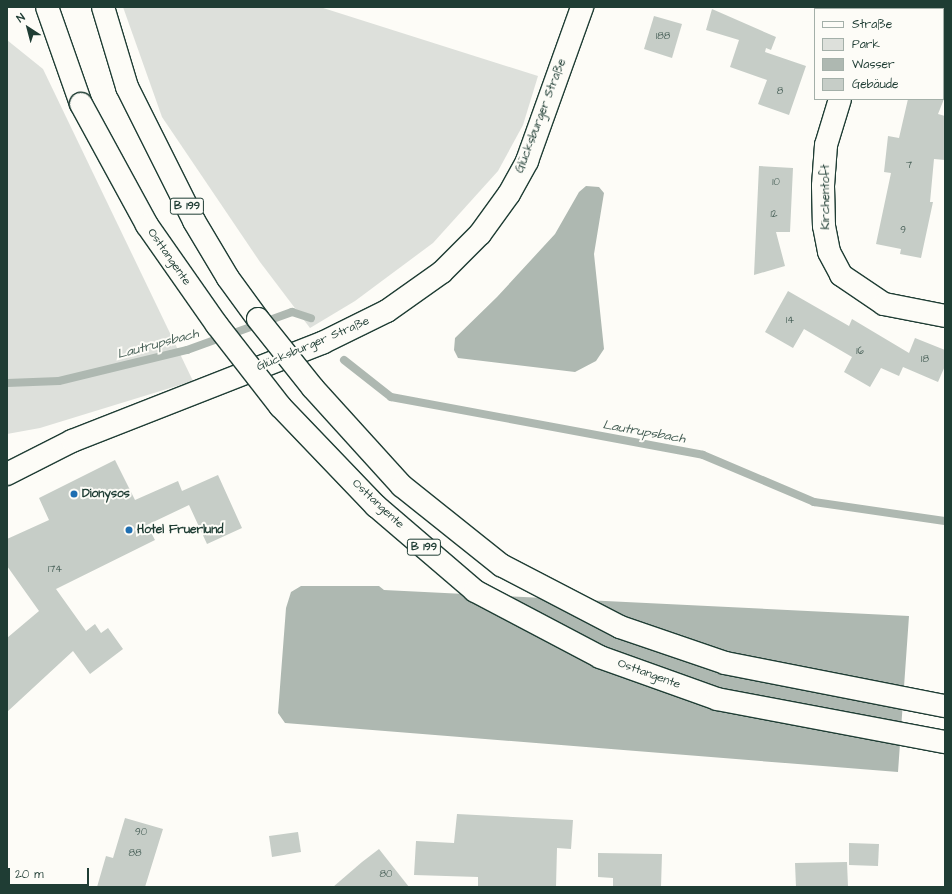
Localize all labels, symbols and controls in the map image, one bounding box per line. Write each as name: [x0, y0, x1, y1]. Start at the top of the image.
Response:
north arrow: [8, 8, 48, 48]
legend: [814, 8, 944, 100]
text: N: [13, 10, 28, 26]
text: Straße: [852, 16, 892, 33]
house number: 188: [656, 31, 670, 43]
text: Park: [852, 36, 880, 53]
text: Wasser: [852, 56, 895, 73]
street label: Glücksburger Straße: [513, 57, 569, 175]
text: Gebäude: [852, 76, 898, 93]
house number: 8: [777, 86, 783, 98]
house number: 7: [906, 160, 912, 172]
street label: Kirchentoft: [819, 164, 833, 230]
house number: 10: [772, 177, 780, 189]
road number: B 199: [169, 197, 205, 215]
house number: 12: [770, 209, 778, 221]
house number: 9: [900, 225, 906, 237]
street label: Osttangente: [144, 226, 194, 288]
street label: Glücksburger Straße: [254, 314, 372, 374]
house number: 14: [786, 315, 794, 327]
water label: Lautrupsbach: [116, 326, 200, 362]
house number: 16: [856, 346, 864, 358]
house number: 18: [921, 354, 929, 366]
water label: Lautrupsbach: [601, 417, 687, 447]
street label: Osttangente: [349, 476, 407, 532]
place label: Dionysos: [82, 487, 130, 501]
marker: Dionysos: [69, 489, 79, 499]
place label: Hotel Fruerlund: [137, 523, 223, 537]
marker: Hotel Fruerlund: [124, 525, 134, 535]
road number: B 199: [406, 538, 442, 556]
house number: 174: [48, 564, 62, 576]
street label: Osttangente: [616, 656, 682, 692]
house number: 90: [135, 827, 147, 839]
house number: 88: [129, 848, 141, 860]
scale bar: [10, 860, 91, 886]
text: 20 m: [15, 866, 44, 883]
house number: 80: [380, 869, 392, 881]

